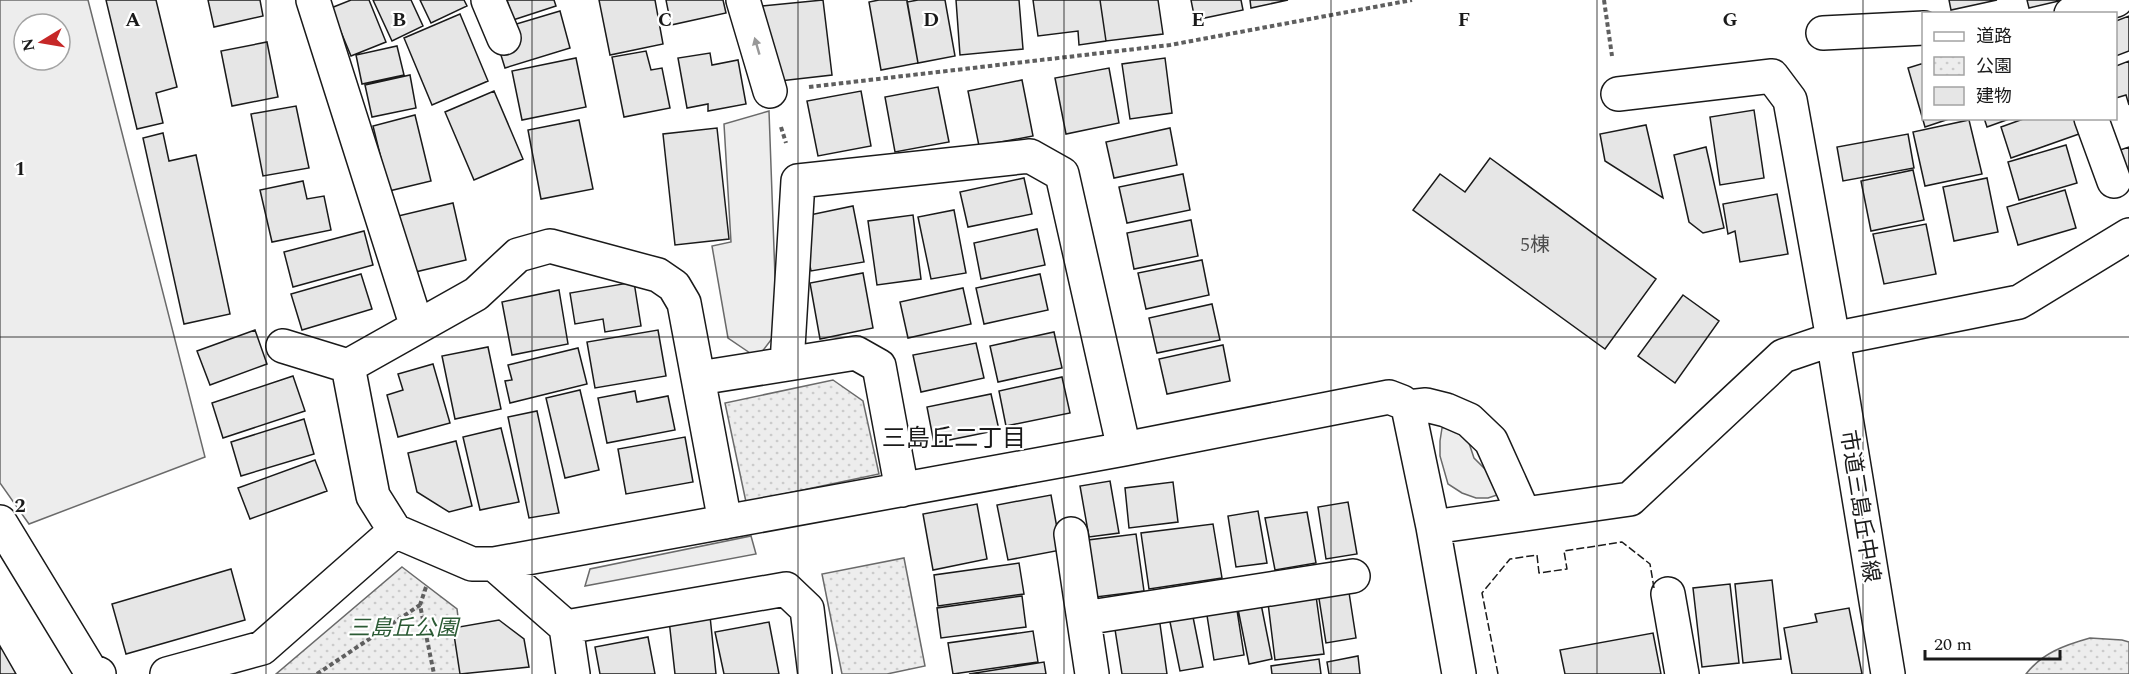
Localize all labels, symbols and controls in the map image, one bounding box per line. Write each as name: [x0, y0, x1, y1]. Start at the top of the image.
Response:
text: A: [125, 5, 141, 35]
text: B: [392, 5, 406, 35]
text: C: [658, 5, 672, 35]
text: D: [923, 5, 939, 35]
text: E: [1191, 5, 1205, 35]
text: F: [1458, 5, 1470, 35]
text: G: [1722, 5, 1738, 35]
north arrow: [12, 12, 72, 72]
legend: [1922, 12, 2117, 120]
text: 道路: [1976, 23, 2012, 50]
text: N: [15, 36, 41, 53]
one-way arrow: [752, 36, 761, 54]
text: 公園: [1976, 53, 2012, 80]
text: 建物: [1976, 83, 2012, 110]
text: 1: [14, 154, 26, 184]
house number: 5棟: [1520, 230, 1550, 260]
district label: 三島丘二丁目: [882, 421, 1026, 457]
street label: 市道三島丘中線: [1831, 428, 1888, 585]
text: 2: [14, 491, 26, 521]
park label: 三島丘公園: [348, 612, 461, 645]
scale bar: [1925, 623, 2060, 661]
text: 20 m: [1934, 631, 1972, 658]

